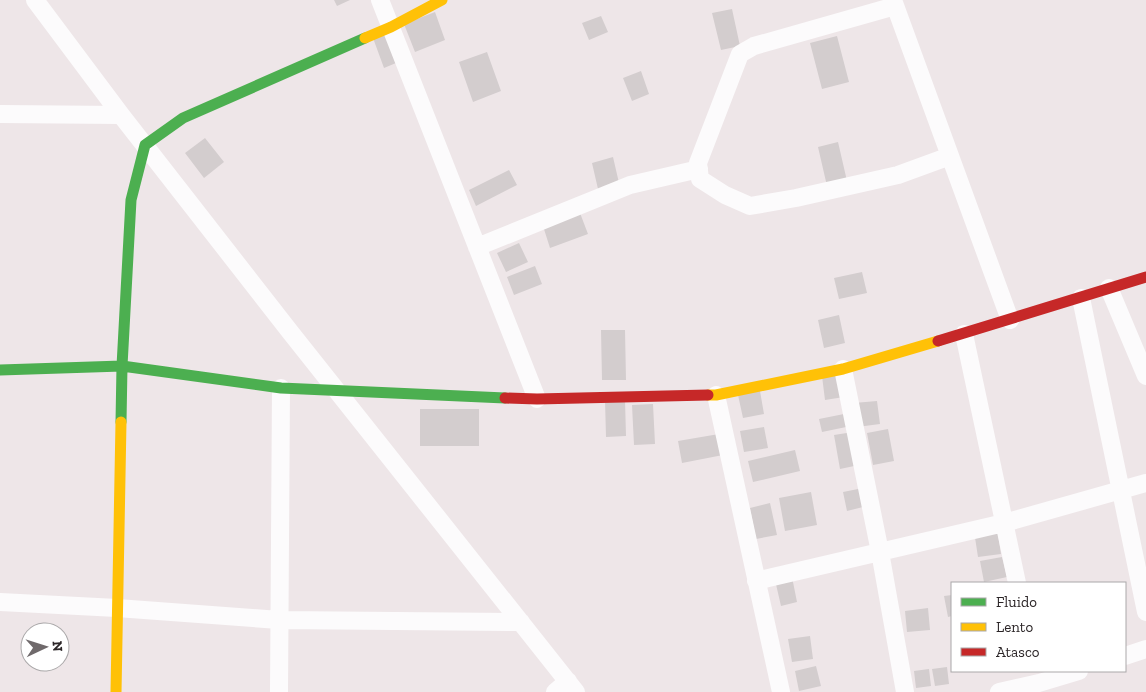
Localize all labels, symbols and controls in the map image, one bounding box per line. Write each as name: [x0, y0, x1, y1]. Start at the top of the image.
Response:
legend: [951, 582, 1126, 672]
text: Fluido: [996, 593, 1037, 611]
text: Lento: [996, 618, 1033, 636]
north arrow: [20, 622, 70, 672]
text: N: [49, 640, 66, 652]
text: Atasco: [996, 643, 1040, 661]

